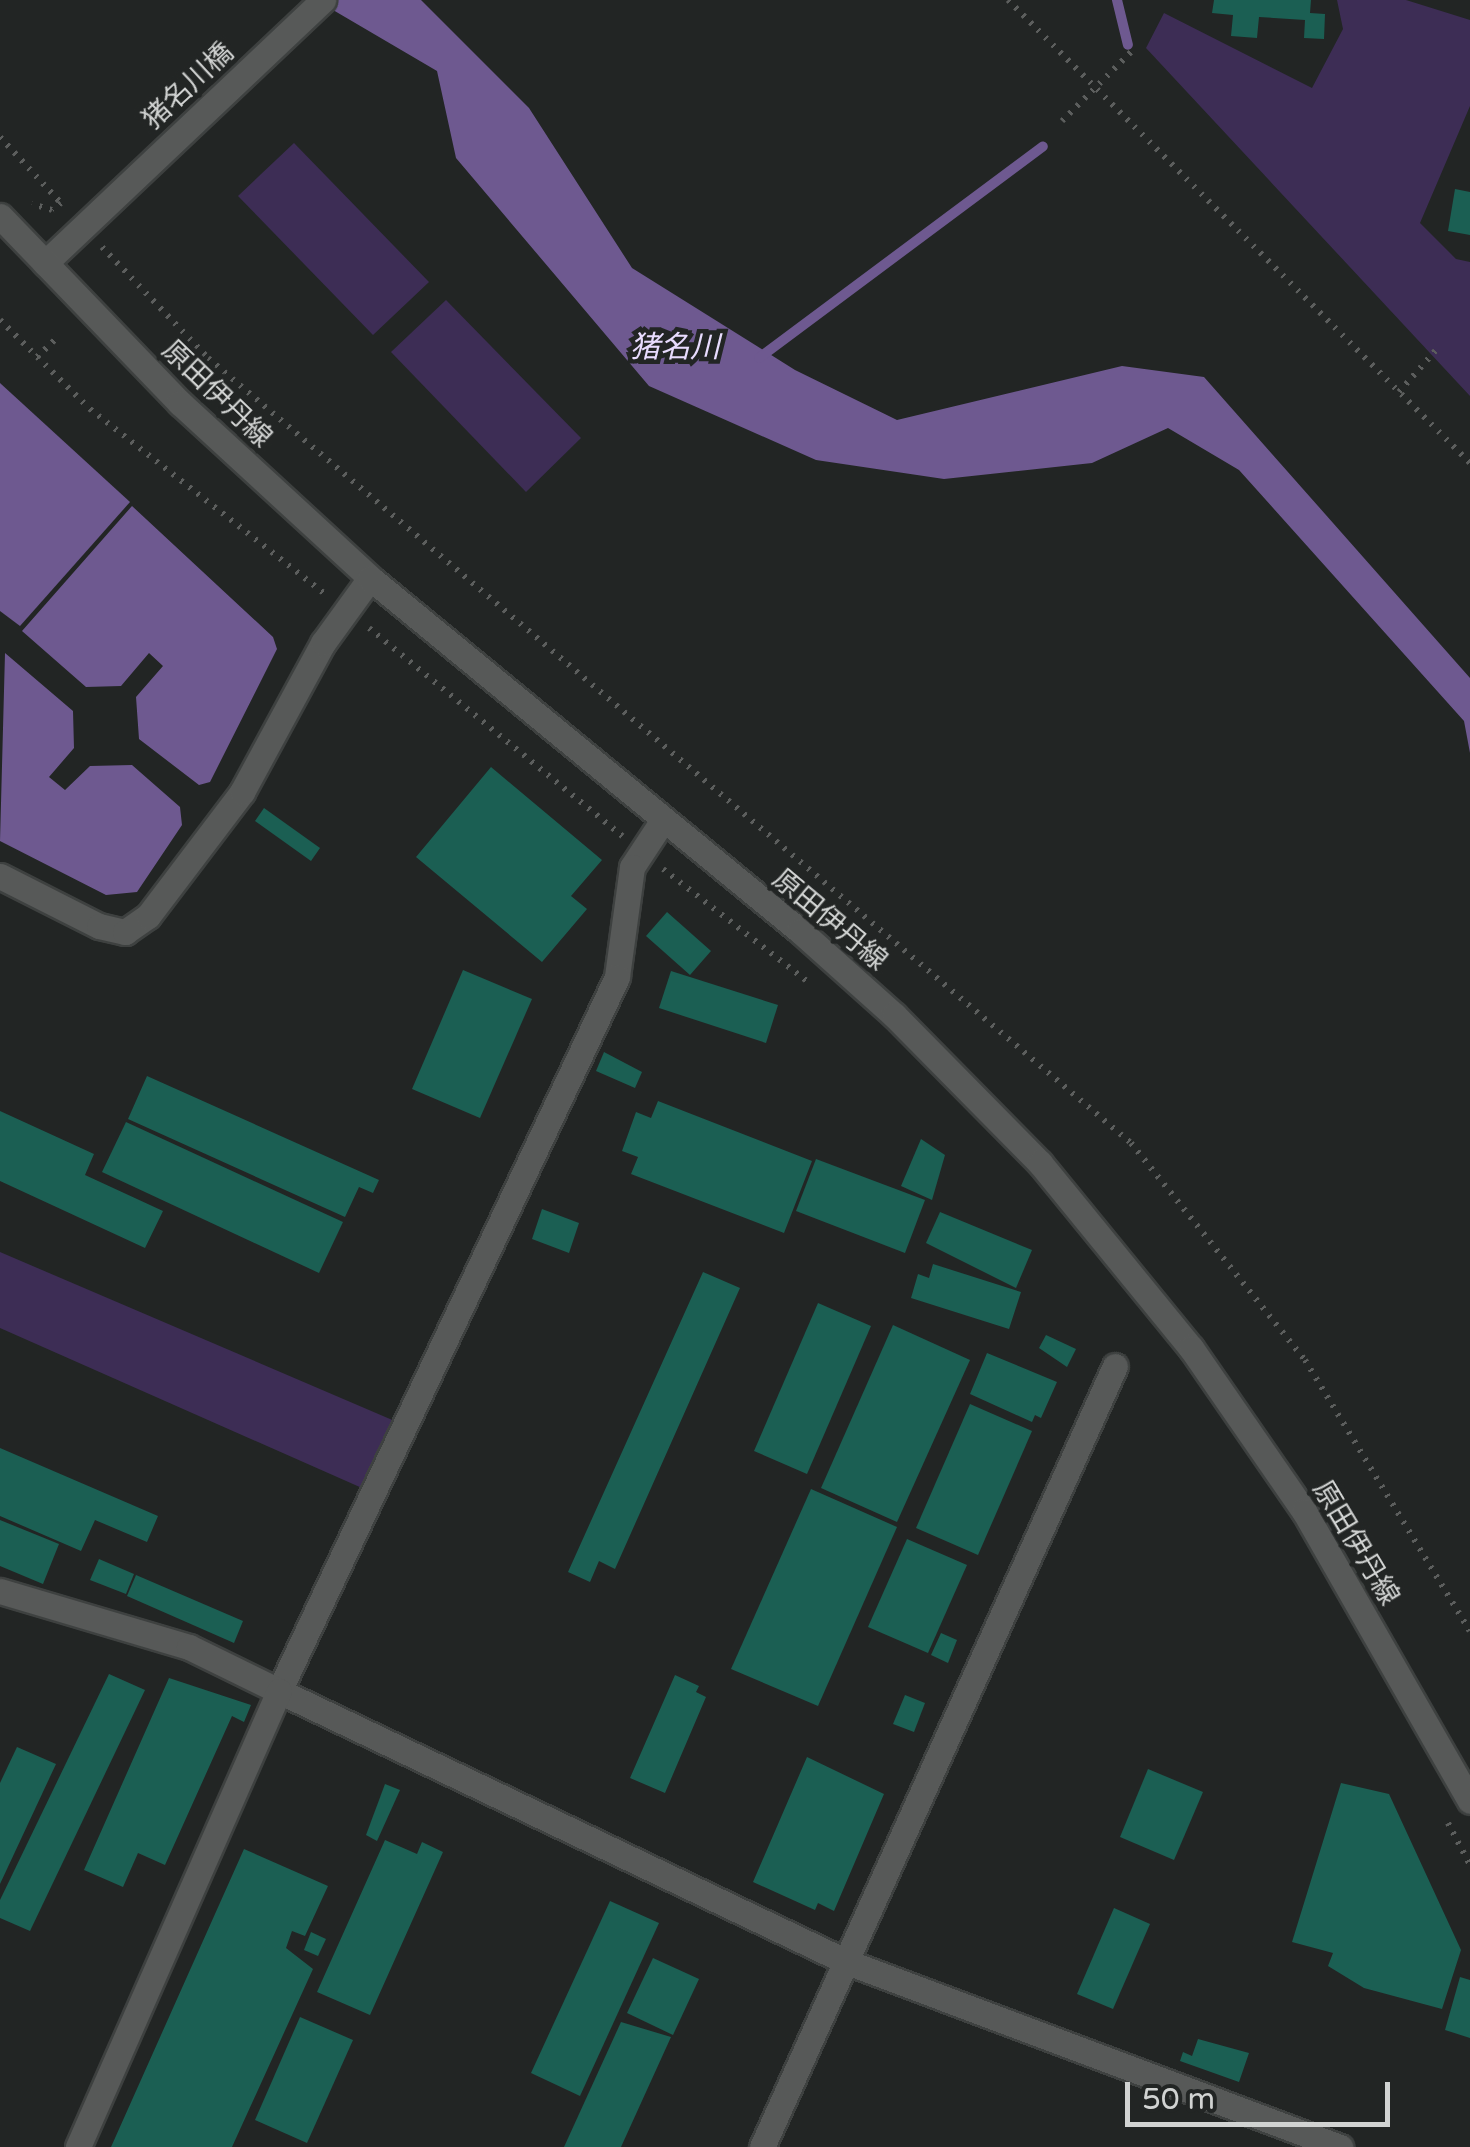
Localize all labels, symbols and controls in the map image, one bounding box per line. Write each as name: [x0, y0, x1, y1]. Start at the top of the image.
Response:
street label: 猪名川橋: [136, 36, 240, 136]
water label: 猪名川: [630, 330, 720, 366]
street label: 原田伊丹線: [155, 333, 279, 455]
street label: 原田伊丹線: [766, 862, 894, 978]
street label: 原田伊丹線: [1306, 1474, 1406, 1612]
scale bar: [1130, 2062, 1395, 2124]
text: 50 m: [1142, 2081, 1215, 2118]

